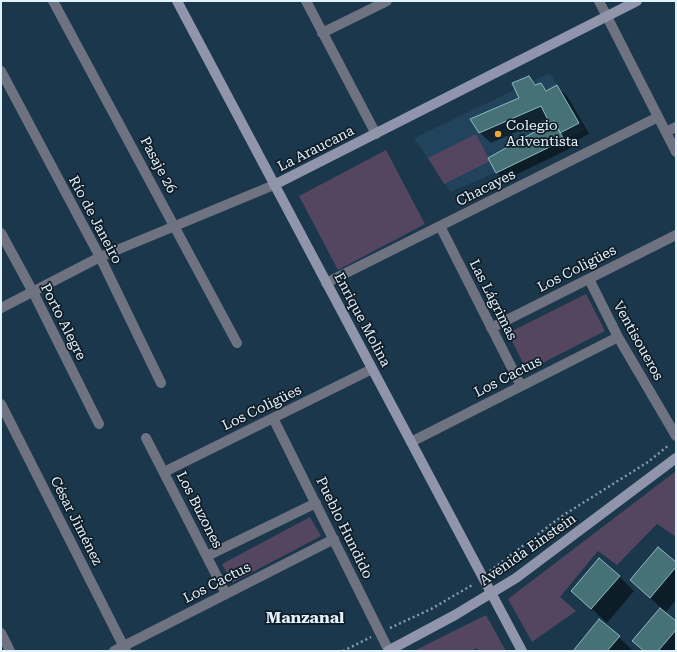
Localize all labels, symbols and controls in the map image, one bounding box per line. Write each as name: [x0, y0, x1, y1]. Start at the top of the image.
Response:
place label: Colegio Adventista: [506, 118, 578, 150]
street label: La Araucana: [275, 123, 357, 175]
marker: Colegio Adventista: [493, 129, 503, 139]
street label: Pasaje 26: [136, 134, 180, 196]
street label: Chacayes: [454, 166, 518, 210]
street label: Río de Janeiro: [65, 173, 125, 267]
street label: Los Coligües: [535, 242, 619, 296]
street label: Las Lágrimas: [466, 257, 520, 343]
street label: Enrique Molina: [330, 270, 394, 370]
street label: Porto Alegre: [37, 281, 89, 363]
street label: Ventisoueros: [609, 298, 667, 384]
street label: Los Cactus: [471, 353, 545, 401]
street label: Los Coligües: [220, 382, 304, 434]
street label: Los Buzones: [172, 469, 226, 551]
street label: César Jiménez: [46, 474, 106, 568]
street label: Pueblo Hundido: [312, 474, 376, 582]
street label: Avenida Einstein: [477, 510, 579, 590]
street label: Los Cactus: [180, 559, 254, 607]
district label: Manzanal: [266, 608, 344, 628]

